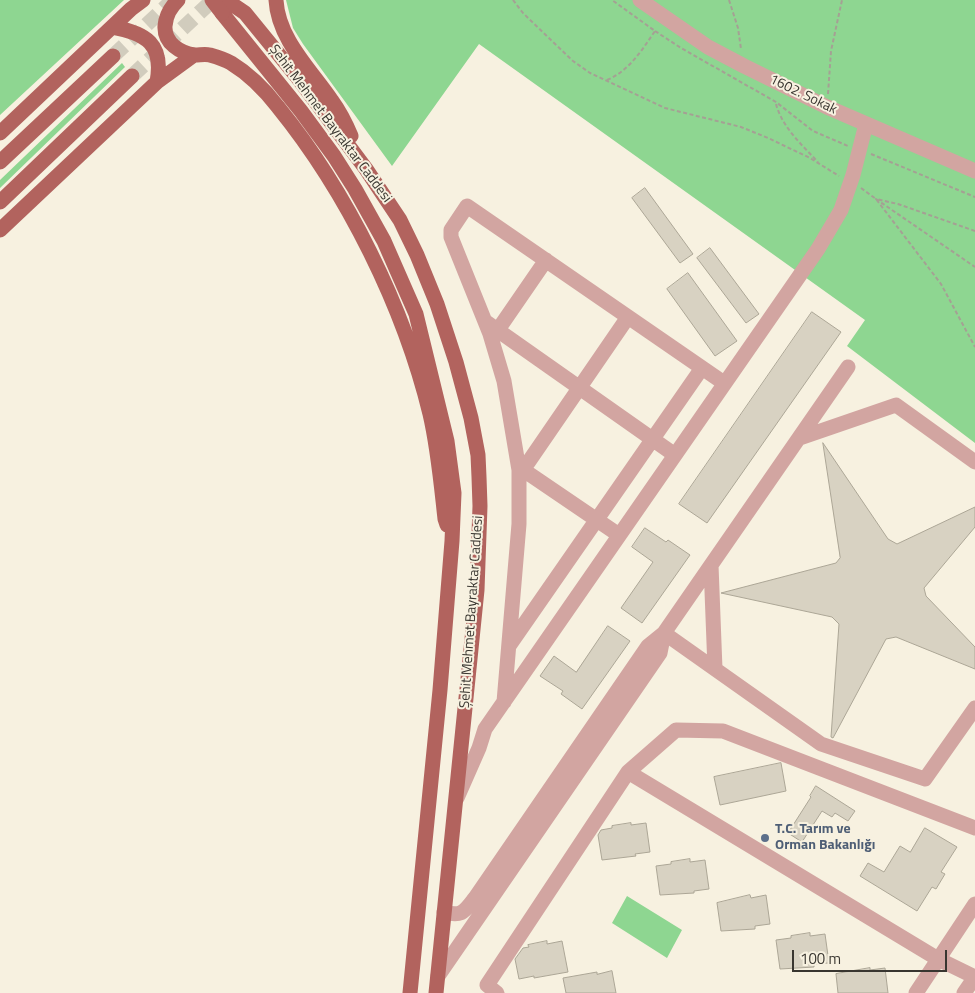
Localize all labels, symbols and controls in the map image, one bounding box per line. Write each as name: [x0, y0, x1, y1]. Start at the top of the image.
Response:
street label: Şehit Mehmet Bayraktar Caddesi: [265, 42, 395, 206]
street label: 1602. Sokak: [767, 71, 839, 119]
street label: Şehit Mehmet Bayraktar Caddesi: [457, 515, 487, 709]
place label: T.C. Tarım ve Orman Bakanlığı: [775, 822, 875, 854]
marker: T.C. Tarım ve Orman Bakanlığı: [759, 832, 771, 844]
scale bar: [795, 940, 950, 972]
text: 100 m: [800, 947, 841, 970]

